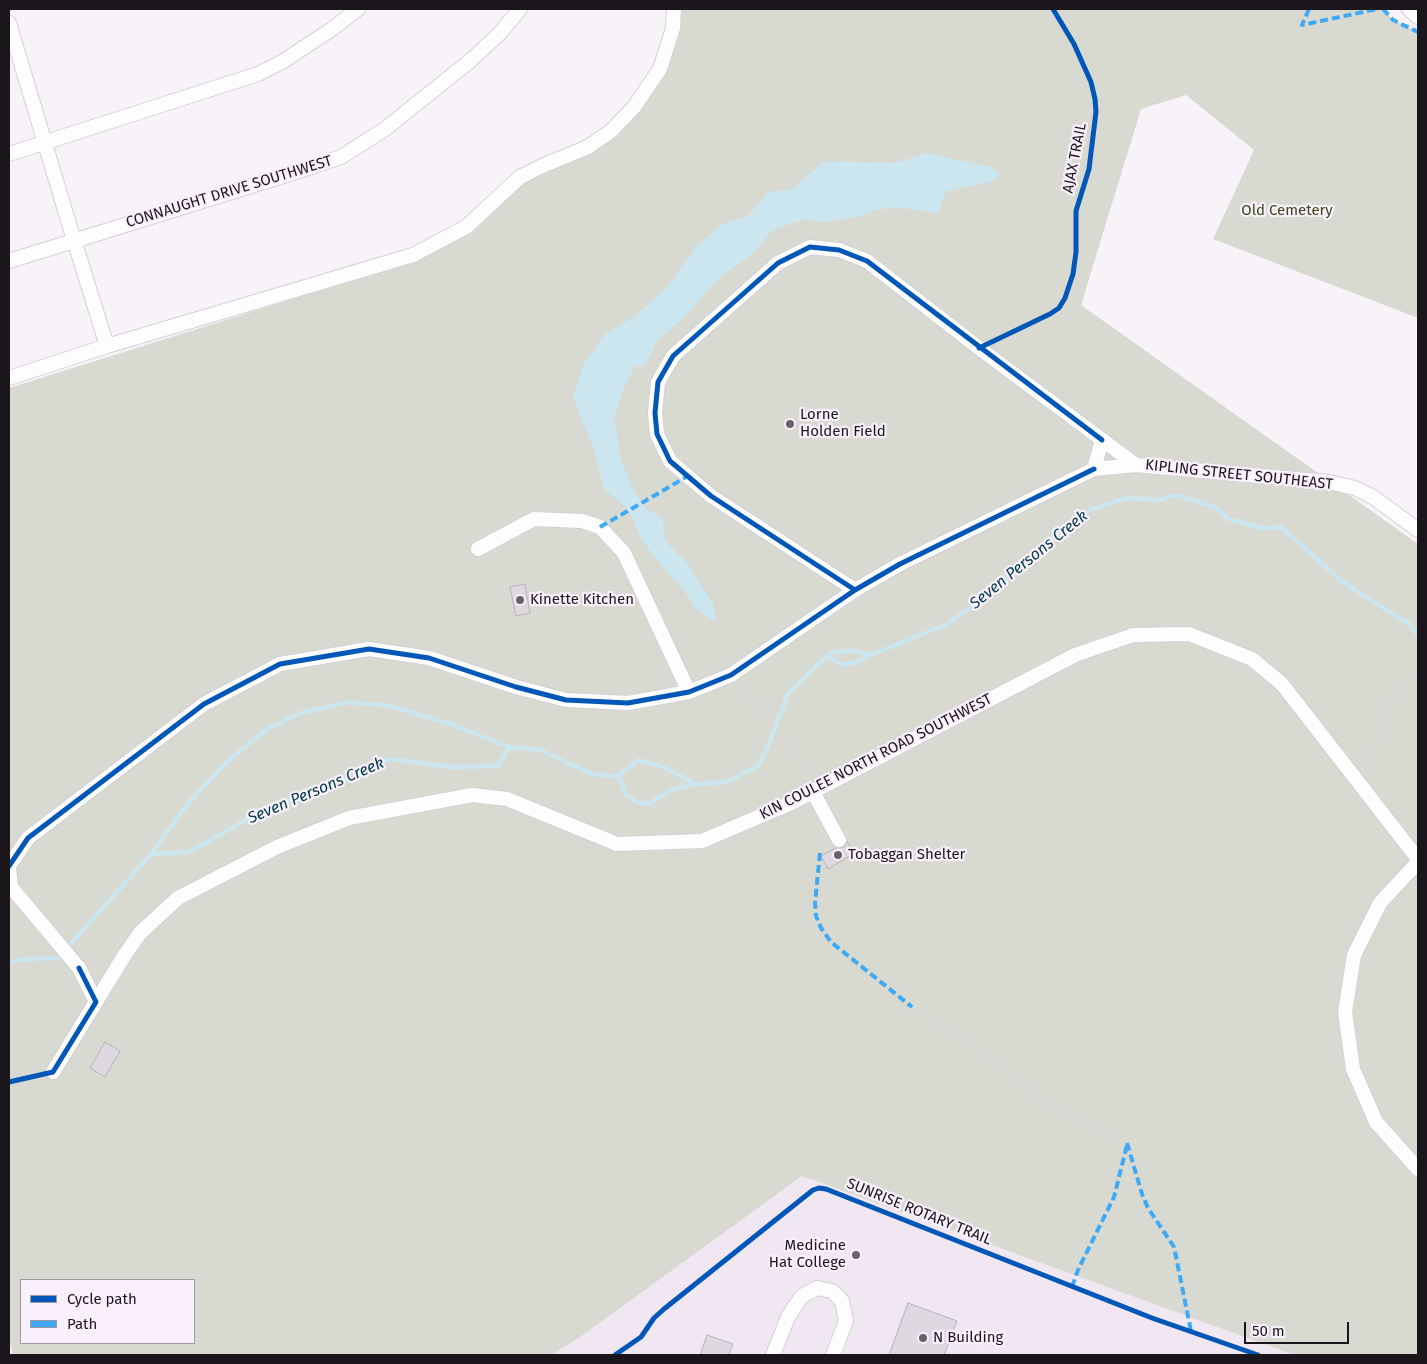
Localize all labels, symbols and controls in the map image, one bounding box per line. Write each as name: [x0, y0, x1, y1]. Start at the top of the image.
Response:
street label: AJAX TRAIL: [1059, 121, 1091, 195]
street label: CONNAUGHT DRIVE SOUTHWEST: [124, 152, 334, 232]
park label: Old Cemetery: [1241, 202, 1333, 220]
place label: Lorne Holden Field: [800, 406, 886, 441]
marker: Lorne Holden Field: [784, 418, 796, 430]
street label: KIPLING STREET SOUTHEAST: [1144, 456, 1334, 494]
water label: Seven Persons Creek: [966, 507, 1092, 613]
place label: Kinette Kitchen: [530, 591, 634, 609]
marker: Kinette Kitchen: [514, 594, 526, 606]
street label: KIN COULEE NORTH ROAD SOUTHWEST: [757, 690, 995, 824]
water label: Seven Persons Creek: [245, 754, 387, 828]
place label: Tobaggan Shelter: [848, 846, 965, 864]
marker: Tobaggan Shelter: [832, 849, 844, 861]
street label: SUNRISE ROTARY TRAIL: [844, 1175, 994, 1249]
place label: Medicine Hat College: [769, 1237, 846, 1272]
marker: Medicine Hat College: [850, 1249, 862, 1261]
legend: [20, 1279, 195, 1344]
text: Cycle path: [67, 1290, 137, 1308]
scale bar: [1247, 1312, 1352, 1344]
text: Path: [67, 1315, 97, 1333]
text: 50 m: [1252, 1322, 1285, 1340]
place label: N Building: [933, 1329, 1003, 1347]
marker: N Building: [917, 1332, 929, 1344]

